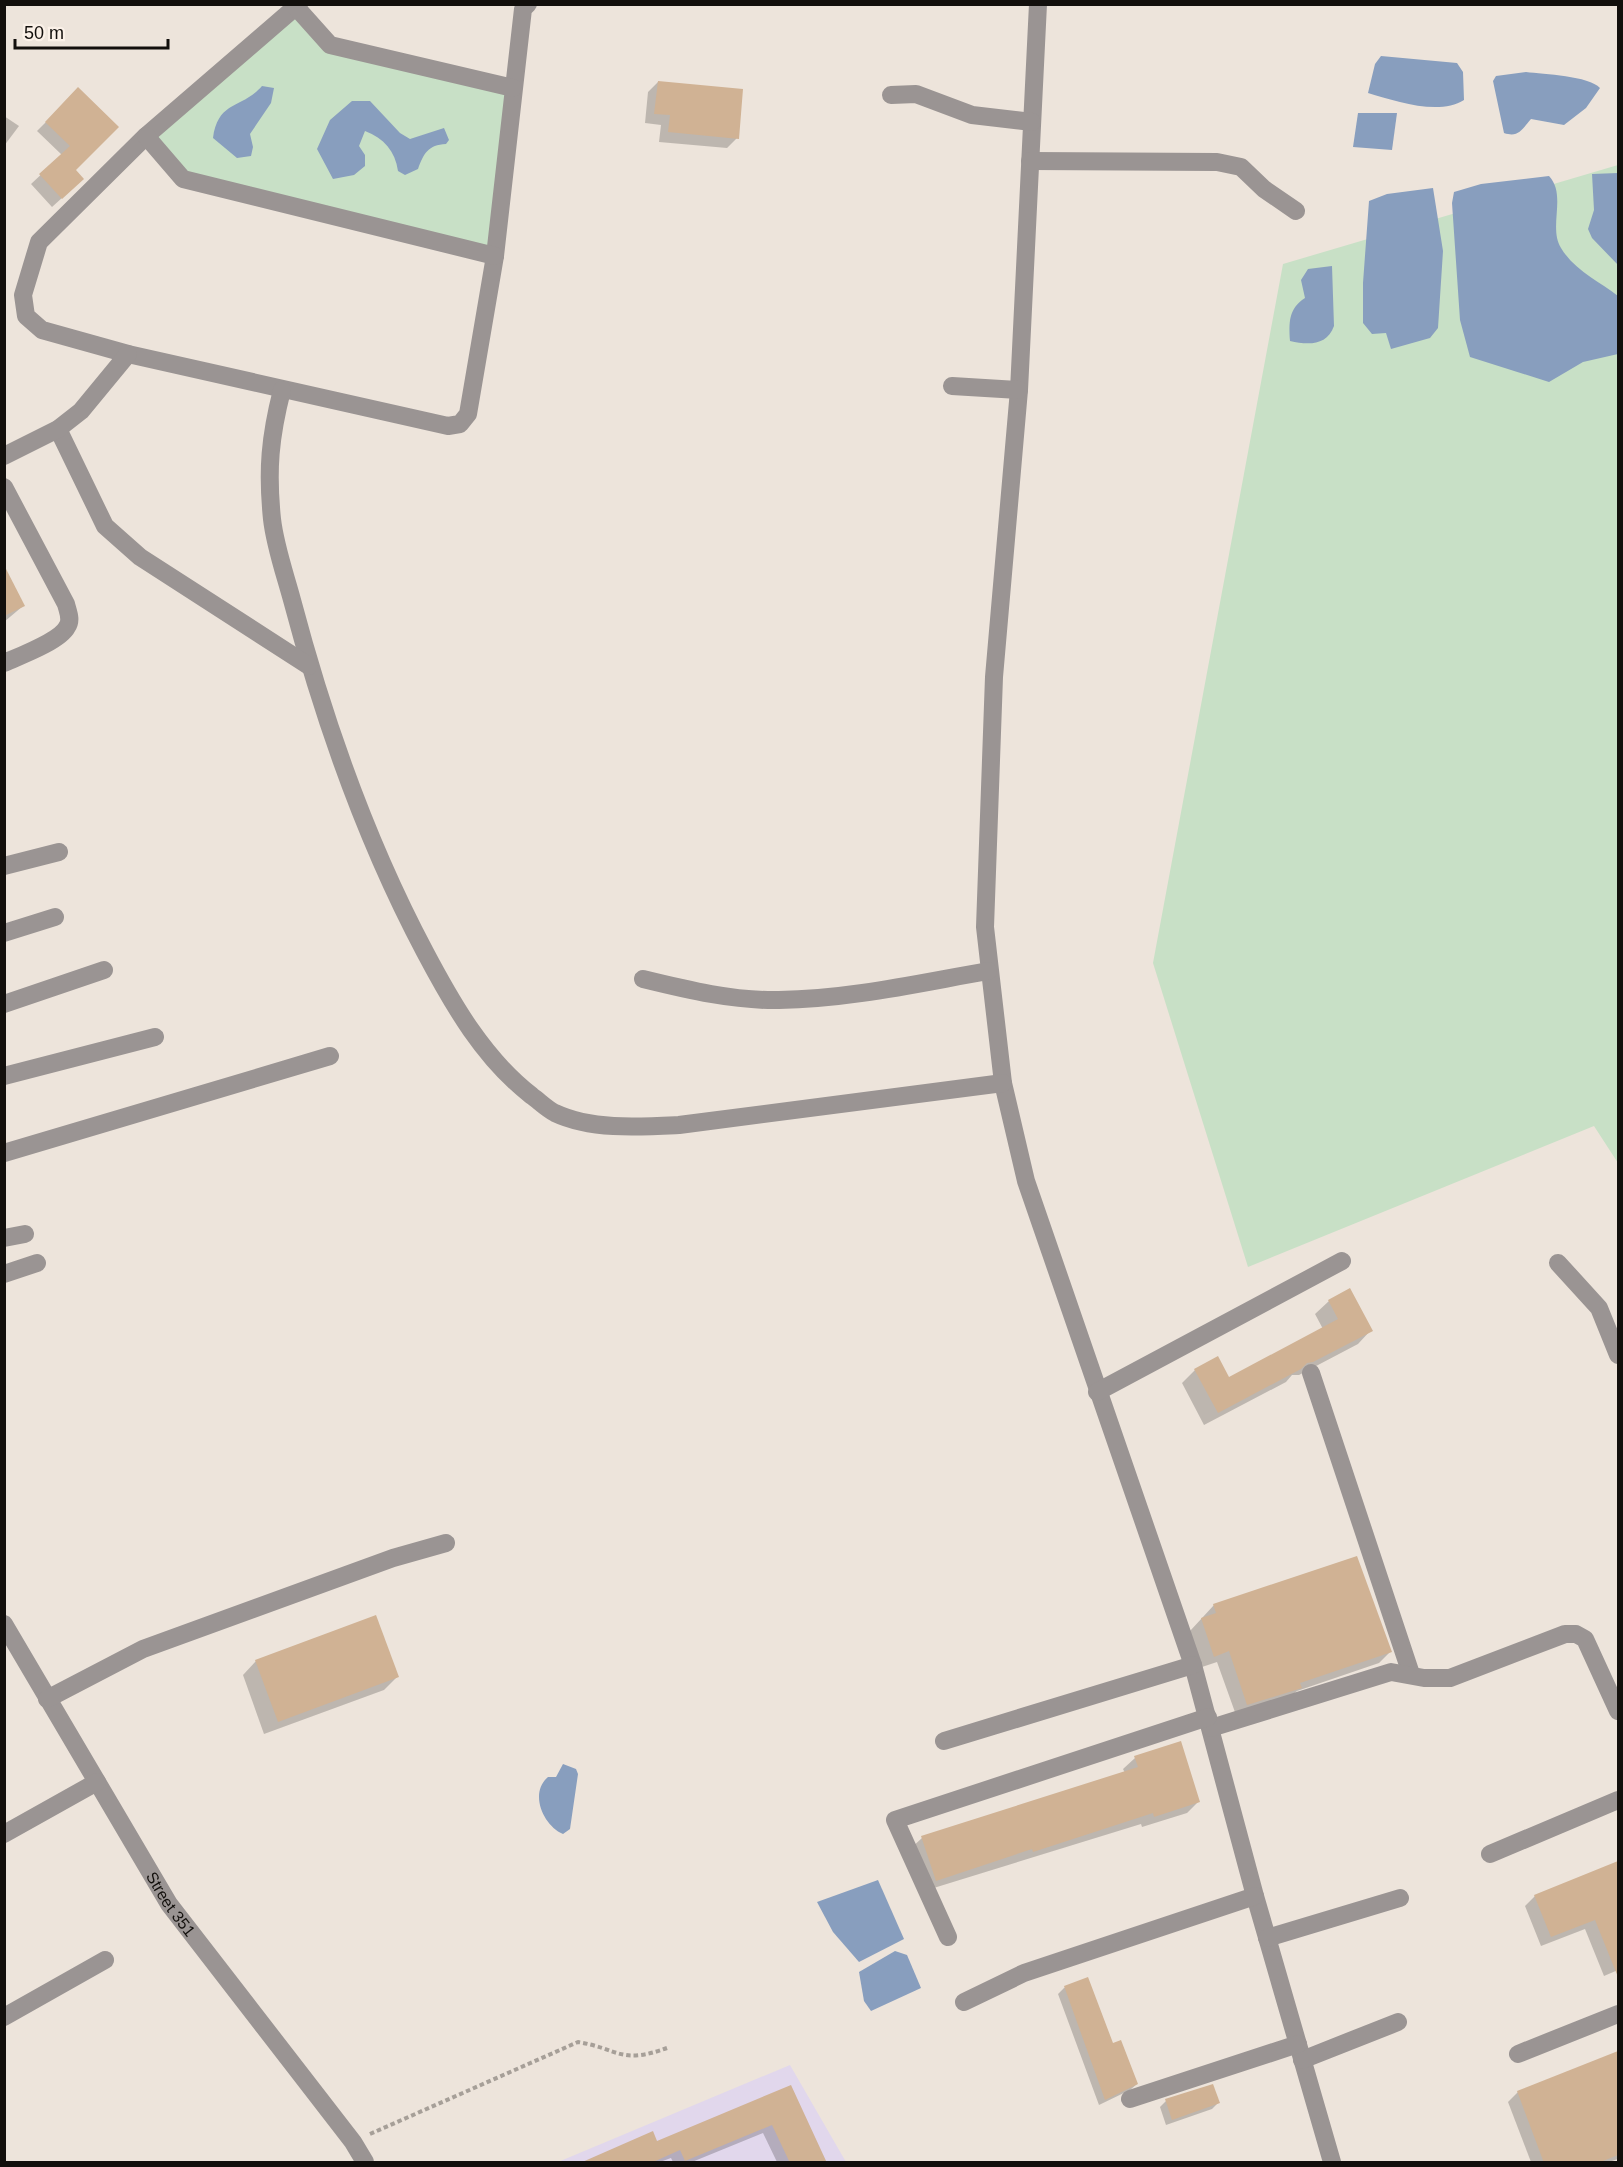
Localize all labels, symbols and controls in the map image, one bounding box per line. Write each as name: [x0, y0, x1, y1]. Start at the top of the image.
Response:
scale bar: [15, 12, 168, 50]
text: 50 m: [24, 23, 64, 43]
street label: Street 351: [143, 1869, 199, 1940]

